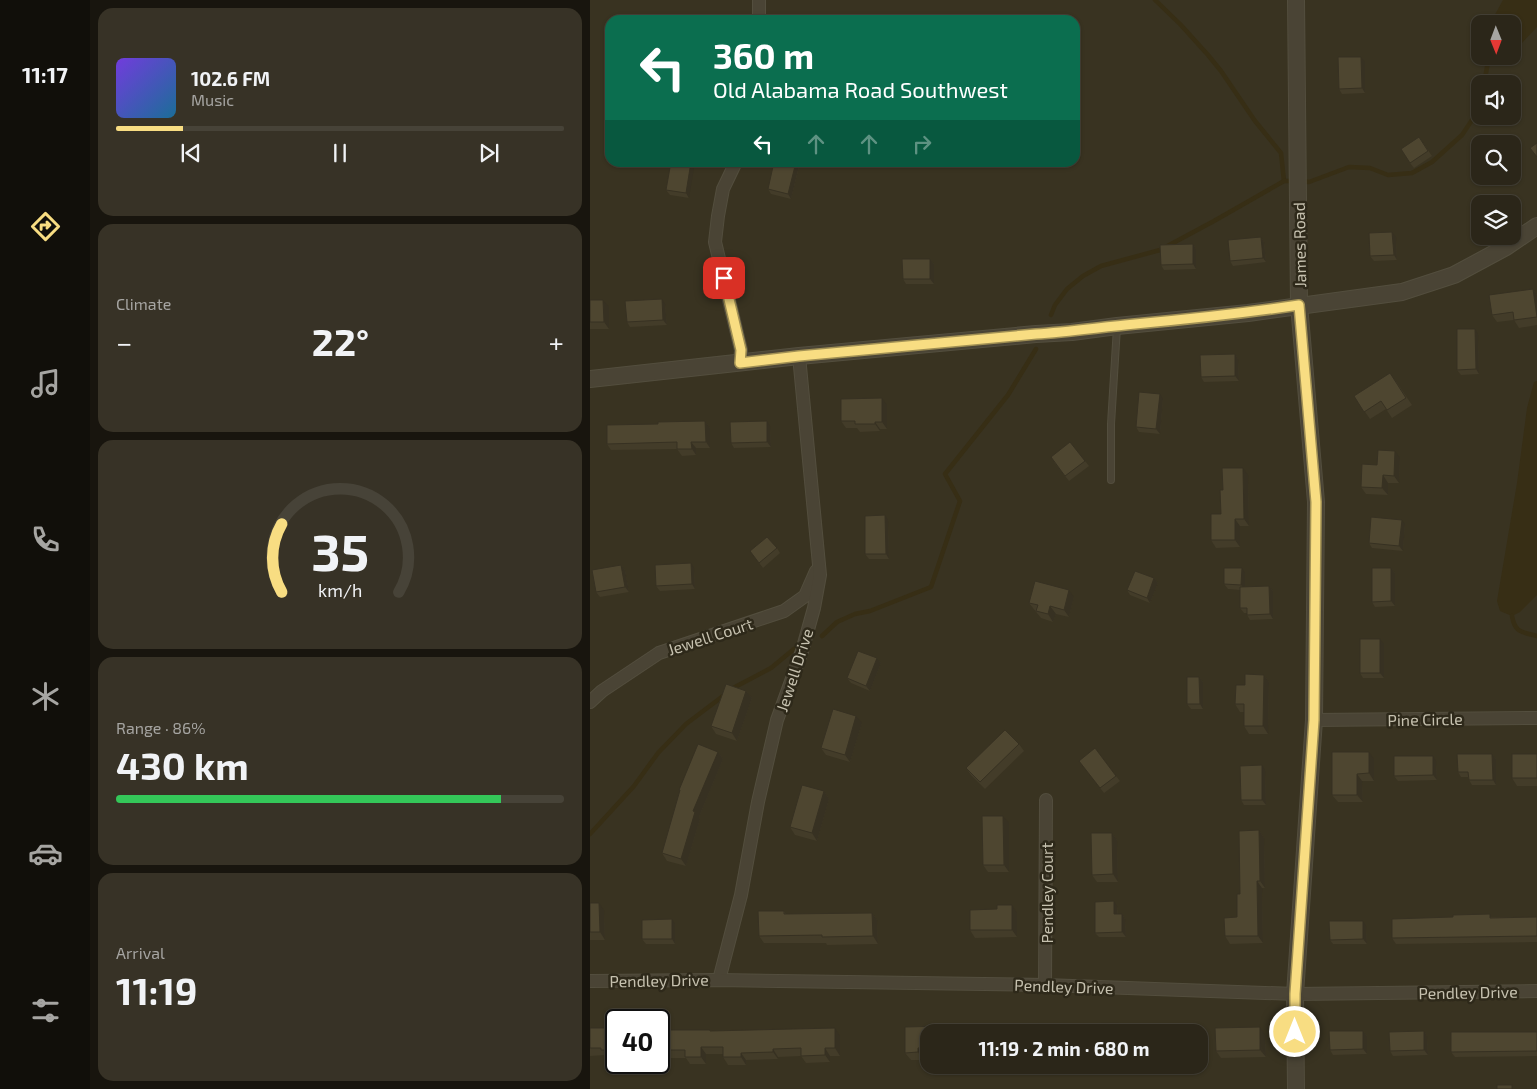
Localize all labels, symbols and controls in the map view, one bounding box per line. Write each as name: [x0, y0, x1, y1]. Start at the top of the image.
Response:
north arrow: [1471, 15, 1521, 65]
map controls: [1471, 15, 1521, 245]
text: 360 m: [713, 34, 814, 76]
icon: left: [630, 35, 695, 100]
text: 11:17: [22, 61, 68, 87]
text: 102.6 FM: [191, 67, 270, 90]
button: sound: [1471, 75, 1521, 125]
text: Old Alabama Road Southwest: [713, 76, 1008, 102]
text: Music: [191, 90, 234, 109]
icon: left: [749, 130, 777, 158]
icon: ahead: [802, 130, 830, 158]
icon: ahead: [855, 130, 883, 158]
icon: right: [908, 130, 936, 158]
button: search: [1471, 135, 1521, 185]
icon: previous: [177, 139, 205, 167]
icon: pause: [326, 139, 354, 167]
icon: next: [475, 139, 503, 167]
button: layers: [1471, 195, 1521, 245]
street label: James Road: [1289, 202, 1309, 288]
icon: directions: [28, 209, 63, 244]
pin: [703, 257, 745, 299]
icon: arrive: [710, 264, 738, 292]
text: Climate: [116, 294, 171, 313]
text: 22°: [312, 318, 369, 364]
text: −: [116, 325, 132, 359]
text: +: [549, 325, 564, 359]
icon: music: [28, 366, 63, 401]
text: 35: [311, 519, 369, 581]
icon: phone: [28, 522, 63, 557]
text: km/h: [318, 579, 362, 601]
street label: Jewell Court: [665, 613, 755, 659]
street label: Jewell Drive: [772, 626, 816, 714]
icon: climate: [28, 679, 63, 714]
street label: Pine Circle: [1387, 709, 1463, 729]
text: Range · 86%: [116, 718, 206, 737]
text: 430 km: [116, 742, 249, 788]
icon: car: [28, 836, 63, 871]
street label: Pendley Court: [1037, 842, 1056, 944]
text: Arrival: [116, 943, 165, 962]
text: 11:19: [116, 967, 197, 1013]
street label: Pendley Drive: [609, 970, 709, 990]
street label: Pendley Drive: [1014, 975, 1114, 997]
street label: Pendley Drive: [1418, 982, 1518, 1002]
icon: filters: [28, 993, 63, 1028]
position arrow: [1268, 1005, 1320, 1057]
speed limit sign: 40: [605, 1009, 670, 1074]
text: 11:19 · 2 min · 680 m: [978, 1037, 1150, 1060]

